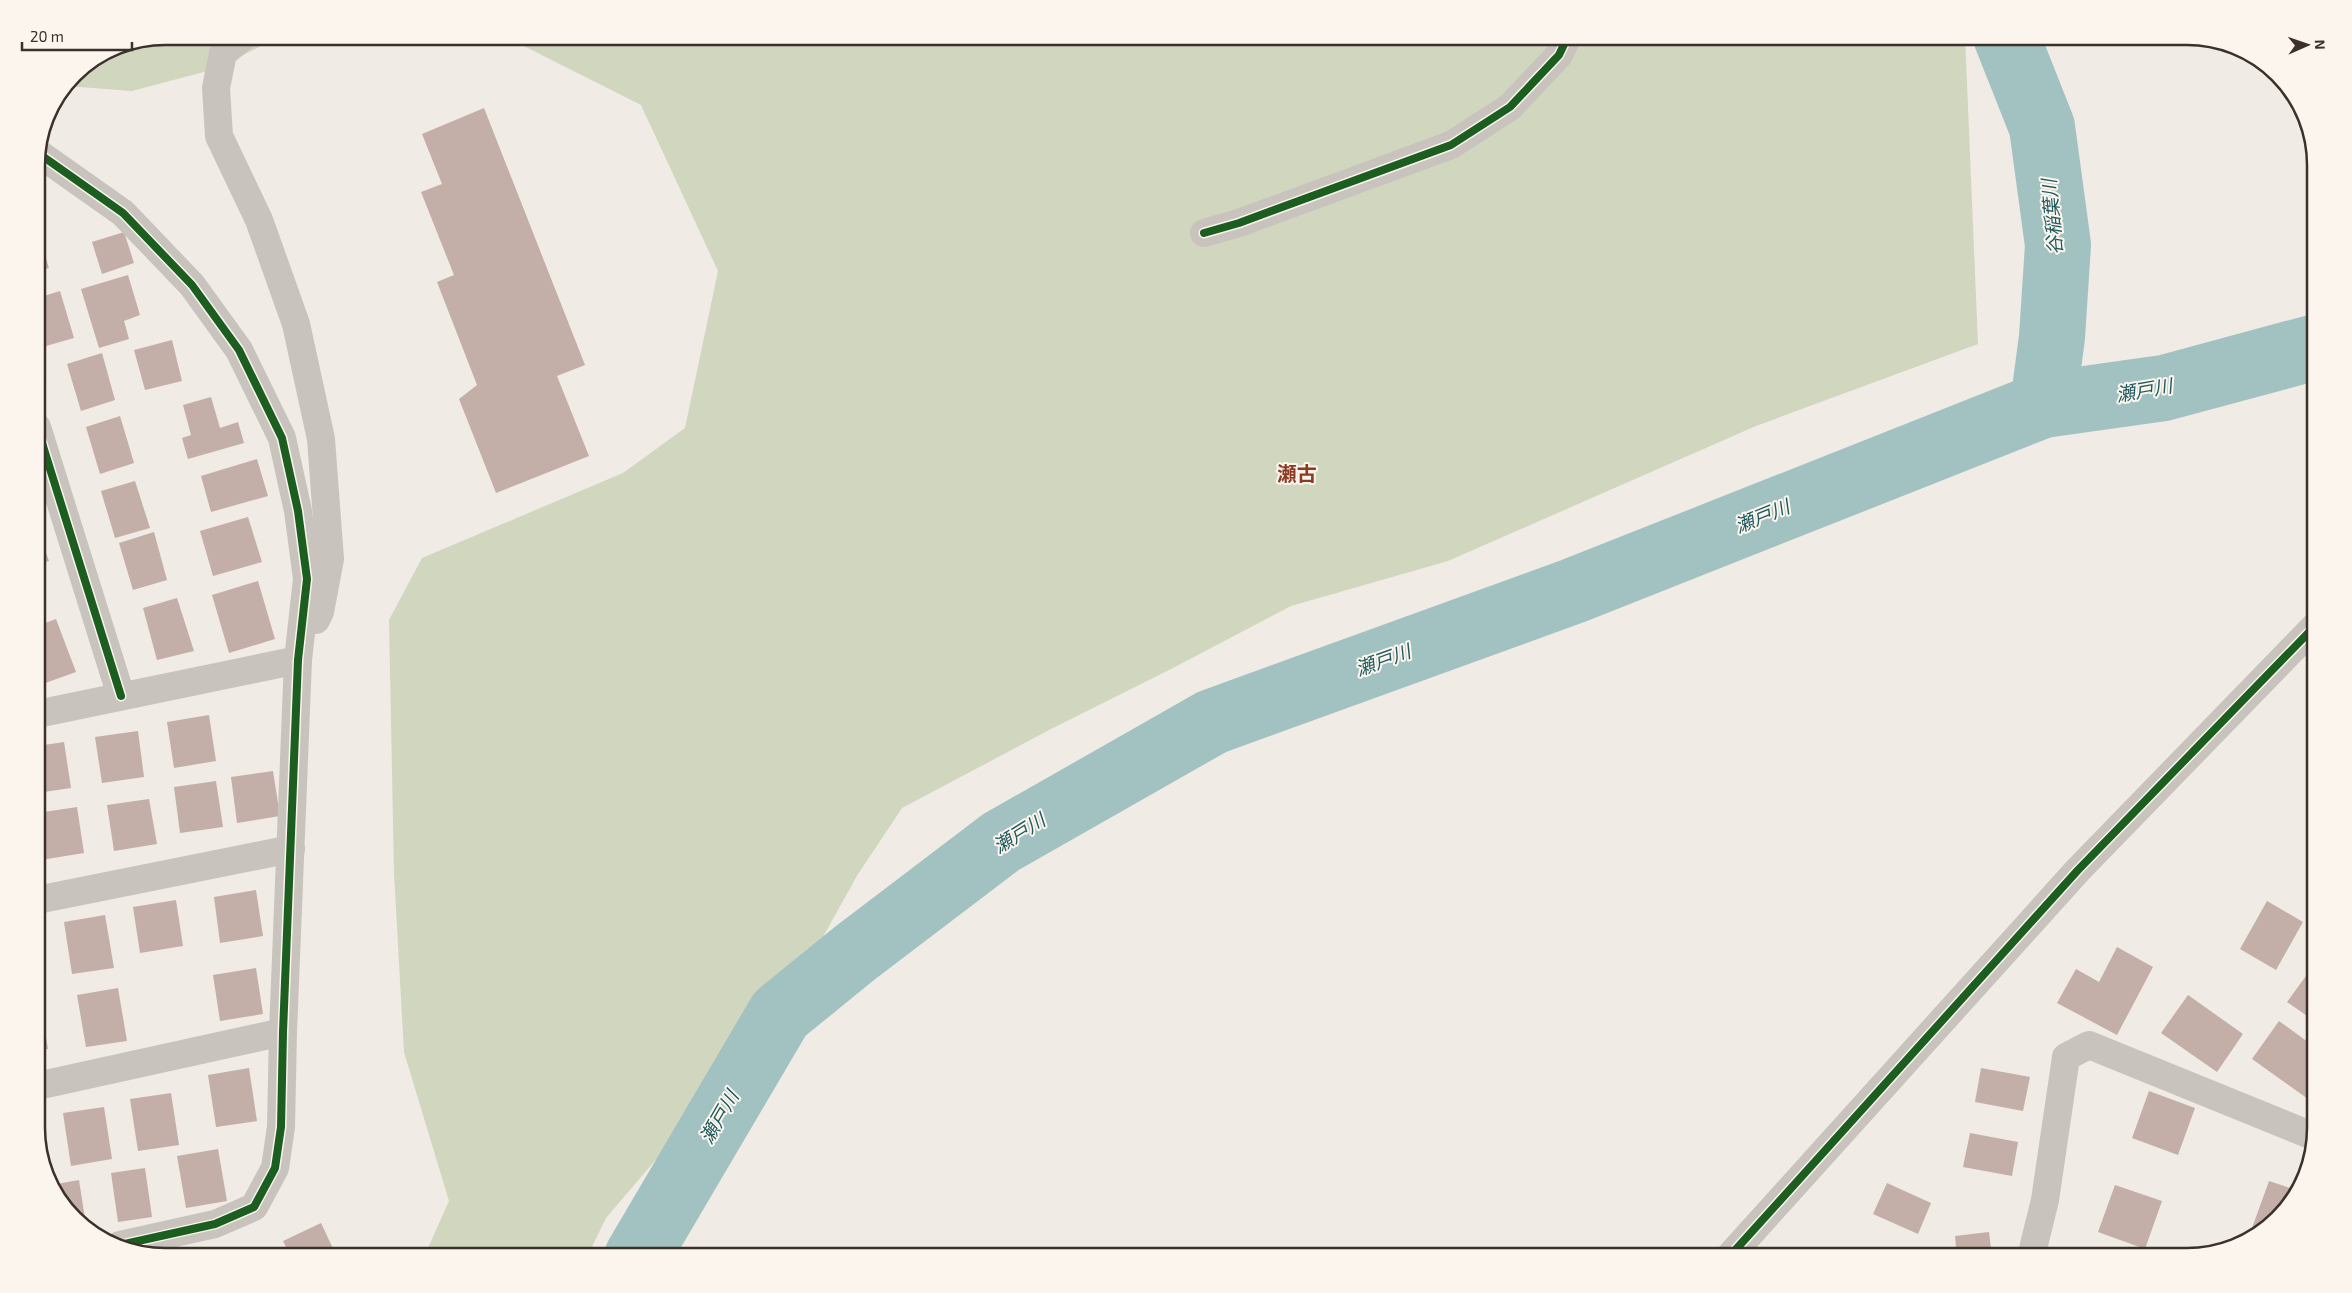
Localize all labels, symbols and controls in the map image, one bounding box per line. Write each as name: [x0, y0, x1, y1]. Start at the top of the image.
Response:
scale bar: [22, 20, 132, 52]
north arrow: [2282, 20, 2332, 70]
text: 20 m: [30, 27, 64, 45]
text: N: [2312, 39, 2329, 50]
water label: 谷稲葉川: [2037, 176, 2066, 256]
water label: 瀬戸川: [2114, 373, 2176, 406]
district label: 瀬古: [1277, 461, 1317, 485]
water label: 瀬戸川: [1731, 493, 1794, 537]
water label: 瀬戸川: [1352, 638, 1415, 680]
water label: 瀬戸川: [988, 807, 1051, 857]
water label: 瀬戸川: [694, 1085, 744, 1147]

